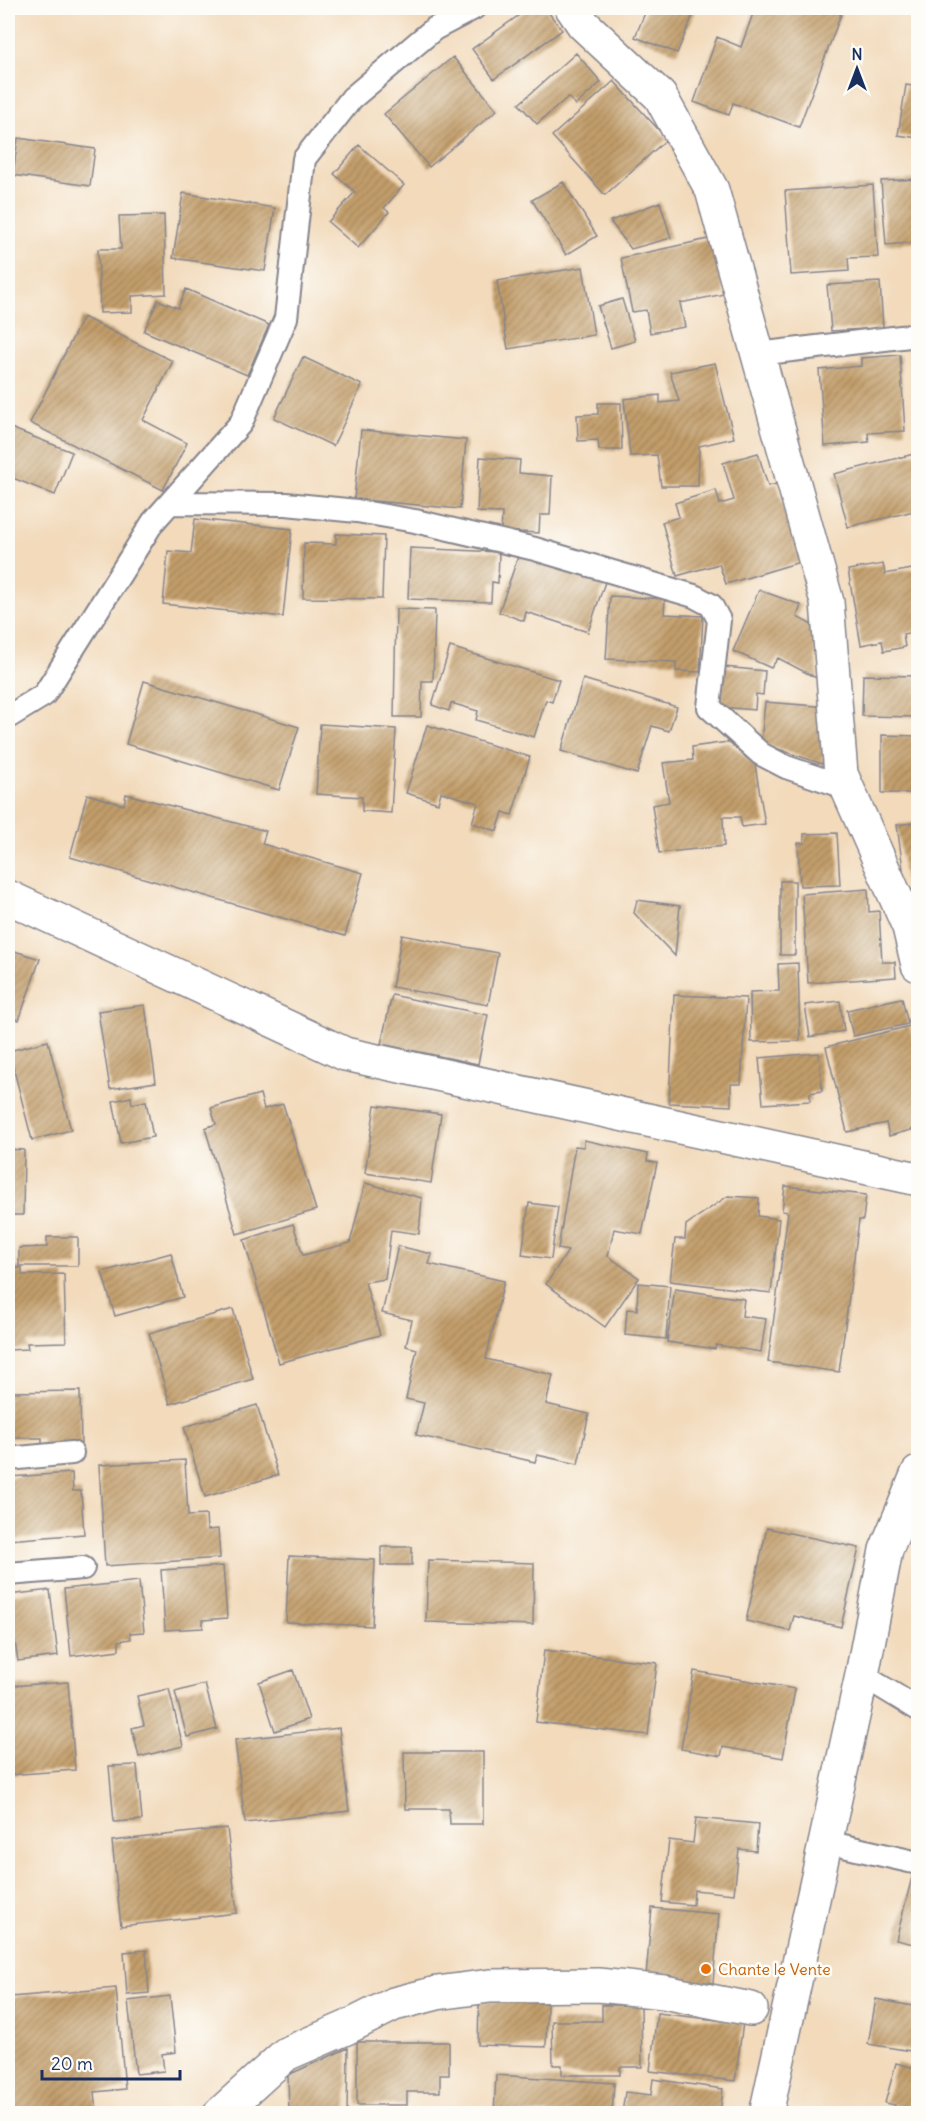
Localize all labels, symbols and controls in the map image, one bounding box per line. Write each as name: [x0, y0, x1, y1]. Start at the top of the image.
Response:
north arrow: [827, 39, 887, 99]
text: N: [851, 44, 863, 64]
place label: Chante le Vente: [718, 1959, 831, 1979]
marker: Chante le Vente: [699, 1962, 713, 1976]
scale bar: [42, 2043, 180, 2081]
text: 20 m: [51, 2052, 93, 2075]

